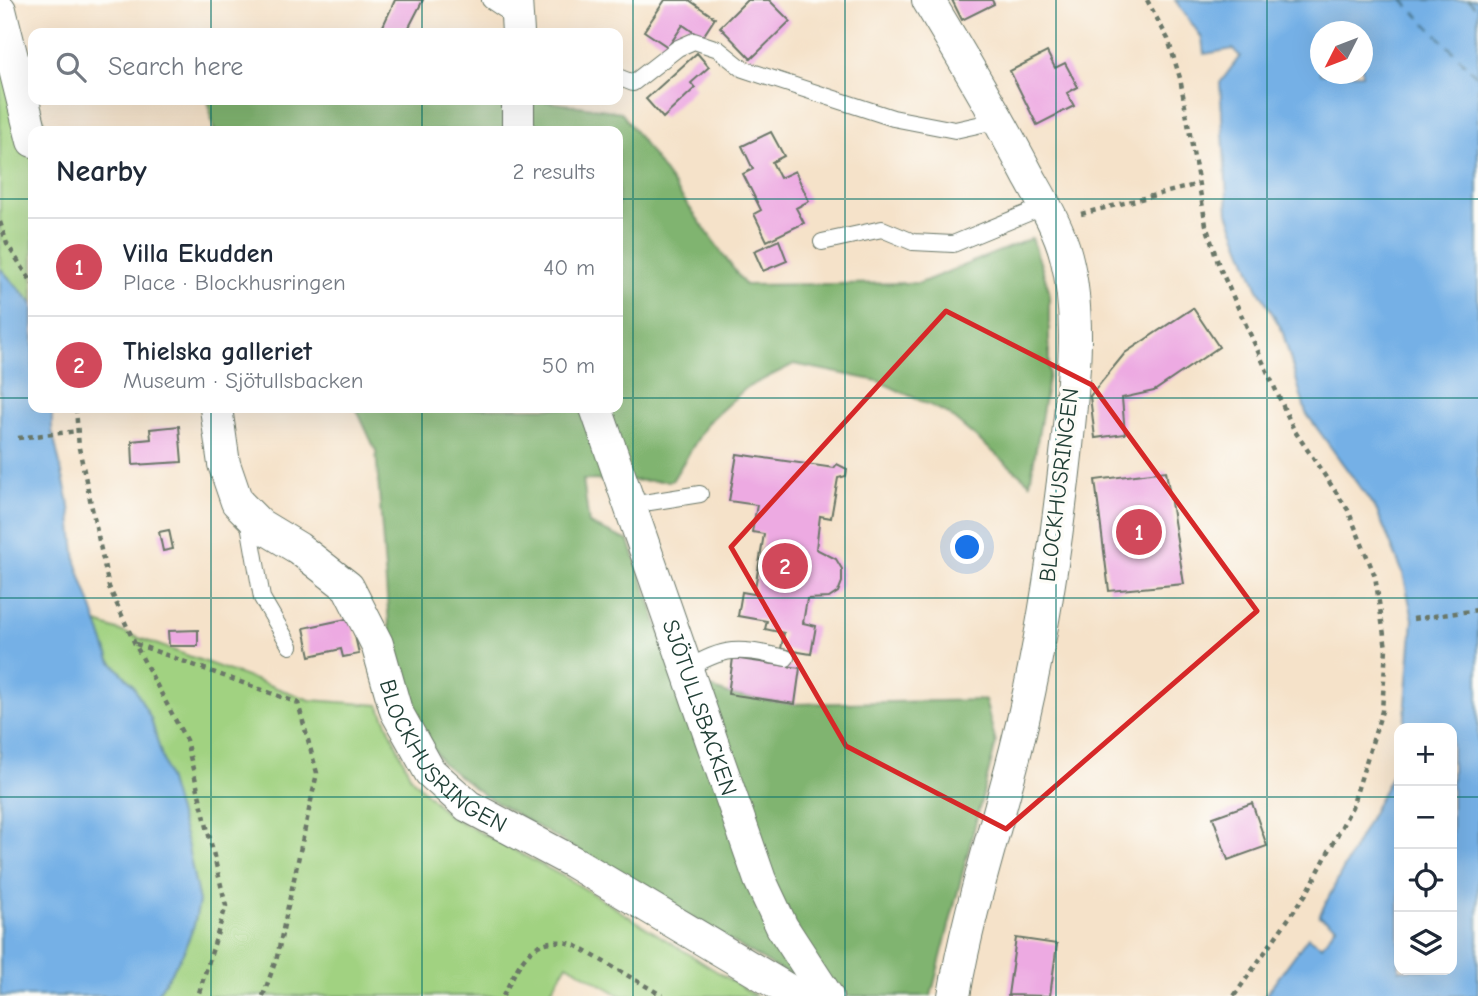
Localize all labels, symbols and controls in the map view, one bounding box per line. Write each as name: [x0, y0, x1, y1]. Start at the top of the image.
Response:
north arrow: [1310, 21, 1373, 84]
search box: [28, 28, 623, 105]
icon: search: [52, 48, 90, 86]
text: Search here: [108, 52, 243, 82]
text: Nearby: [56, 154, 147, 189]
text: 2 results: [513, 158, 595, 185]
text: Villa Ekudden: [123, 239, 274, 269]
text: 1: [74, 254, 84, 281]
text: 40 m: [543, 254, 595, 281]
text: Place · Blockhusringen: [123, 269, 346, 296]
text: Thielska galleriet: [123, 337, 312, 367]
text: 2: [73, 352, 85, 379]
text: 50 m: [542, 352, 595, 379]
text: Museum · Sjötullsbacken: [123, 367, 363, 394]
street label: BLOCKHUSRINGEN: [1034, 386, 1084, 584]
pin: 1: [1116, 506, 1162, 558]
your location: [950, 530, 984, 564]
pin: 2: [762, 540, 808, 592]
street label: SJÖTULLSBACKEN: [657, 616, 743, 799]
street label: BLOCKHUSRINGEN: [374, 676, 512, 838]
map controls: [1394, 723, 1457, 975]
button: +: [1394, 723, 1457, 786]
button: −: [1394, 786, 1457, 849]
button: locate: [1394, 849, 1457, 912]
button: layers: [1394, 912, 1457, 975]

